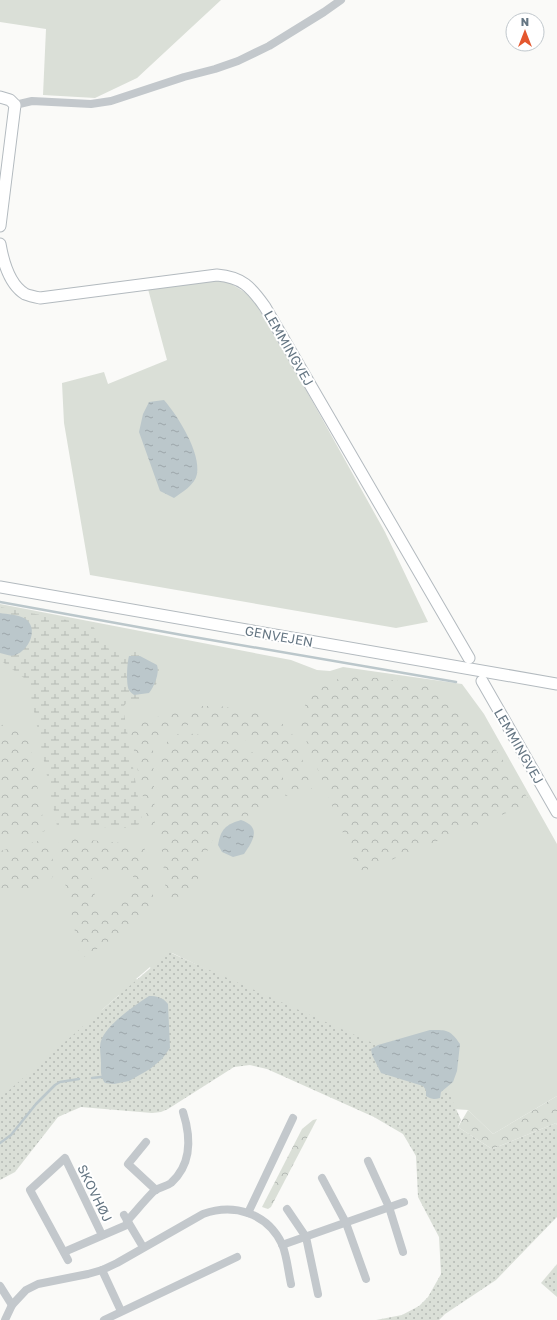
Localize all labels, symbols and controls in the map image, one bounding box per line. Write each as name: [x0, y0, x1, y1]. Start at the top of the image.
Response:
north arrow: [505, 12, 545, 52]
text: N: [521, 15, 529, 28]
street label: LEMMINGVEJ: [261, 307, 317, 389]
street label: GENVEJEN: [244, 622, 314, 650]
street label: LEMMINGVEJ: [491, 705, 547, 787]
street label: SKOVHØJ: [74, 1162, 116, 1224]

